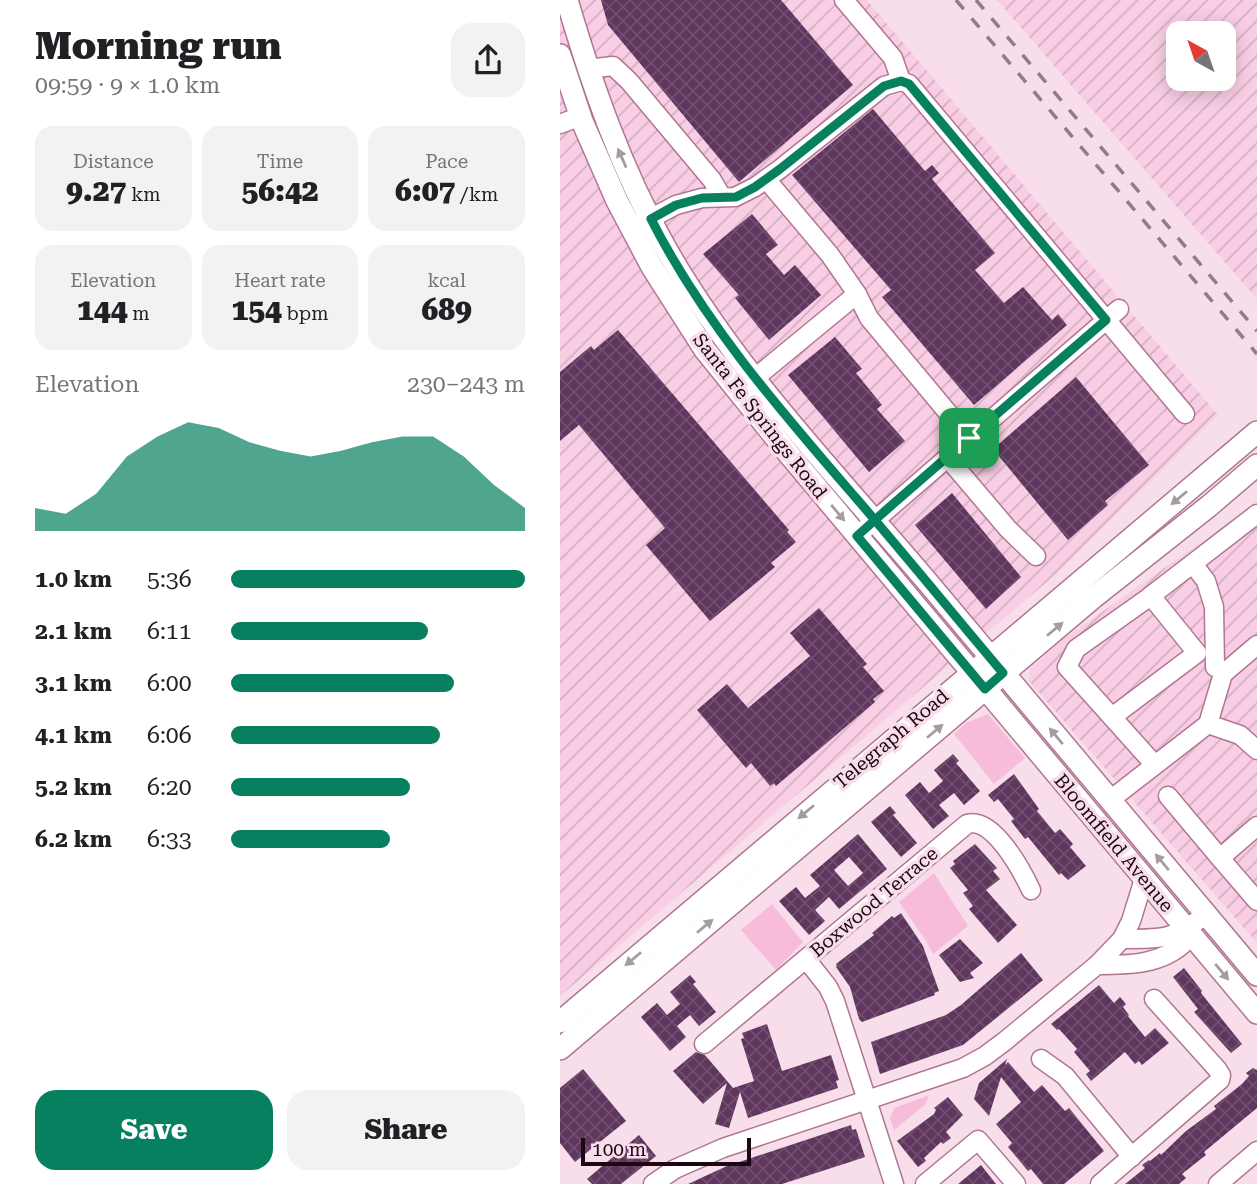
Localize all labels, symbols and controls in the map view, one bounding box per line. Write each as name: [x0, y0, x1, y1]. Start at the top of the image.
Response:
north arrow: [1166, 21, 1236, 91]
map controls: [1166, 21, 1236, 91]
button: share: [451, 23, 525, 97]
text: Morning run: [35, 24, 282, 68]
text: 09:59 · 9 × 1.0 km: [35, 72, 220, 99]
one-way arrow: [616, 148, 628, 168]
text: Distance: [73, 150, 154, 173]
text: Time: [257, 150, 303, 173]
text: Pace: [425, 150, 468, 173]
text: 9.27: [66, 173, 126, 208]
text: 56:42: [241, 173, 319, 208]
text: 6:07: [395, 173, 455, 208]
text: km: [126, 183, 161, 206]
text: /km: [455, 183, 498, 206]
text: Elevation: [70, 269, 156, 292]
text: Heart rate: [234, 269, 326, 292]
text: kcal: [428, 269, 466, 292]
text: 144: [77, 292, 127, 327]
text: 154: [231, 292, 282, 327]
text: 689: [421, 292, 472, 327]
text: m: [127, 302, 150, 325]
text: bpm: [282, 302, 329, 325]
street label: Santa Fe Springs Road: [688, 329, 832, 503]
text: Elevation: [35, 371, 139, 398]
text: 230–243 m: [407, 371, 525, 398]
pin: [939, 408, 999, 468]
icon: arrive: [950, 419, 988, 457]
one-way arrow: [1170, 490, 1188, 506]
one-way arrow: [830, 505, 845, 522]
text: 1.0 km: [35, 566, 112, 593]
text: 5:36: [147, 566, 192, 593]
text: 2.1 km: [35, 618, 112, 645]
text: 6:11: [147, 618, 192, 645]
one-way arrow: [1047, 622, 1064, 637]
text: 3.1 km: [35, 670, 112, 697]
text: 6:00: [147, 670, 192, 697]
street label: Telegraph Road: [829, 684, 953, 794]
text: 4.1 km: [35, 722, 112, 749]
text: 6:06: [147, 722, 192, 749]
one-way arrow: [926, 724, 944, 739]
one-way arrow: [1048, 727, 1063, 745]
street label: Bloomfield Avenue: [1049, 769, 1179, 917]
text: 5.2 km: [35, 774, 112, 801]
text: 6:20: [147, 774, 192, 801]
one-way arrow: [797, 804, 815, 820]
text: 6.2 km: [35, 826, 112, 853]
text: 6:33: [147, 826, 192, 853]
street label: Boxwood Terrace: [805, 842, 943, 962]
one-way arrow: [1155, 853, 1170, 870]
one-way arrow: [697, 919, 714, 934]
one-way arrow: [624, 951, 641, 966]
one-way arrow: [1214, 963, 1229, 980]
button: Save: [35, 1090, 273, 1170]
button: Share: [287, 1090, 525, 1170]
scale bar: [581, 1135, 751, 1167]
text: 100 m: [592, 1138, 646, 1161]

